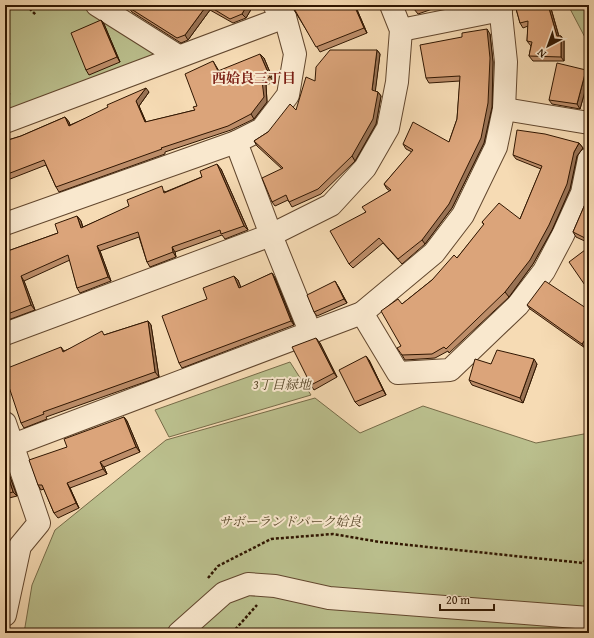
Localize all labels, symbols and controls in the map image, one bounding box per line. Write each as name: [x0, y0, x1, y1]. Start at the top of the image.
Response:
north arrow: [528, 26, 568, 66]
text: N: [533, 45, 549, 62]
district label: 西姶良三丁目: [212, 68, 296, 88]
park label: 3丁目緑地: [252, 375, 313, 394]
park label: サボーランドパーク姶良: [219, 512, 362, 531]
scale bar: [440, 586, 494, 612]
text: 20 m: [446, 591, 470, 608]

